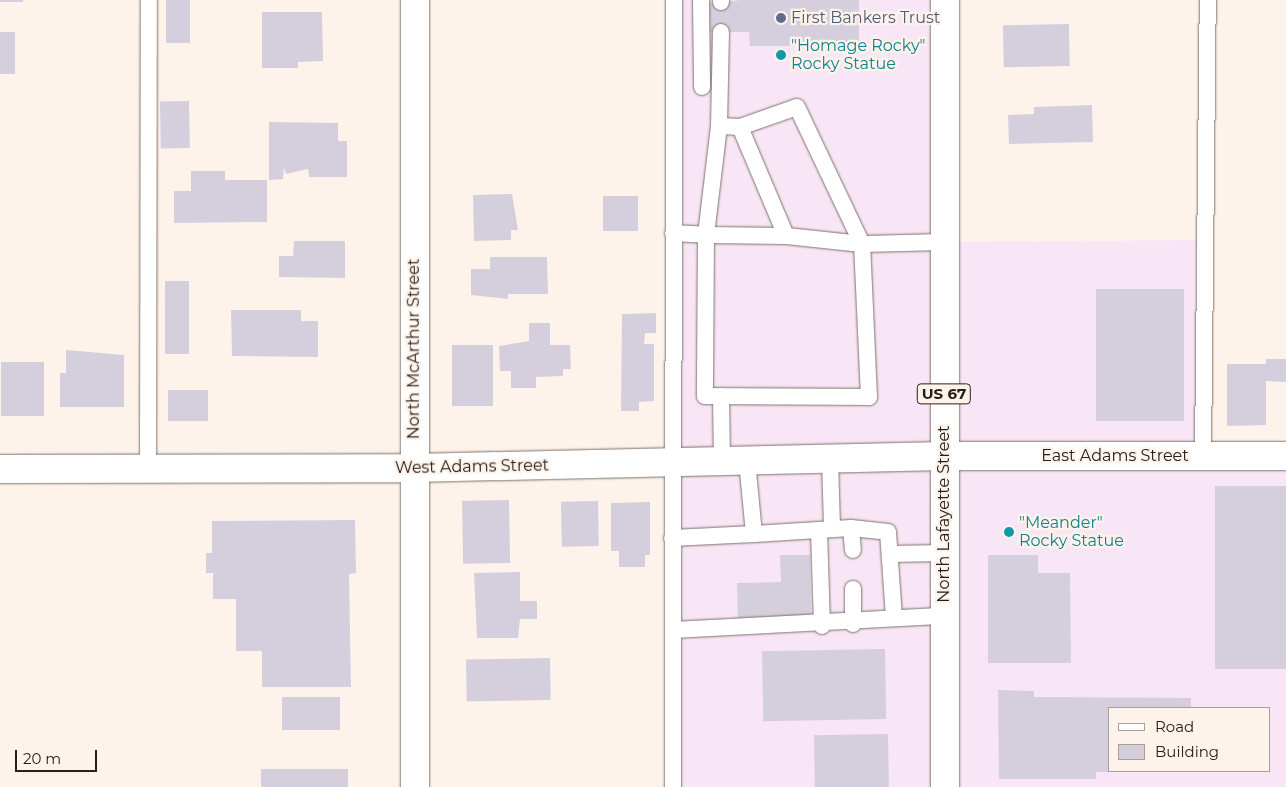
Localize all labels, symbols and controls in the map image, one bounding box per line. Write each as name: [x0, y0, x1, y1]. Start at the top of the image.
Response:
place label: First Bankers Trust: [791, 8, 940, 28]
marker: First Bankers Trust: [775, 12, 787, 24]
place label: "Homage Rocky" Rocky Statue: [791, 36, 926, 74]
marker: "Homage Rocky" Rocky Statue: [775, 49, 787, 61]
street label: North McArthur Street: [404, 259, 424, 439]
road number: US 67: [916, 382, 972, 406]
street label: North Lafayette Street: [934, 425, 954, 603]
street label: East Adams Street: [1041, 446, 1189, 466]
street label: West Adams Street: [395, 456, 549, 478]
place label: "Meander" Rocky Statue: [1019, 513, 1124, 551]
marker: "Meander" Rocky Statue: [1003, 526, 1015, 538]
legend: [1108, 707, 1271, 772]
text: Road: [1155, 717, 1194, 736]
scale bar: [18, 740, 100, 772]
text: Building: [1155, 742, 1219, 761]
text: 20 m: [23, 749, 61, 768]

